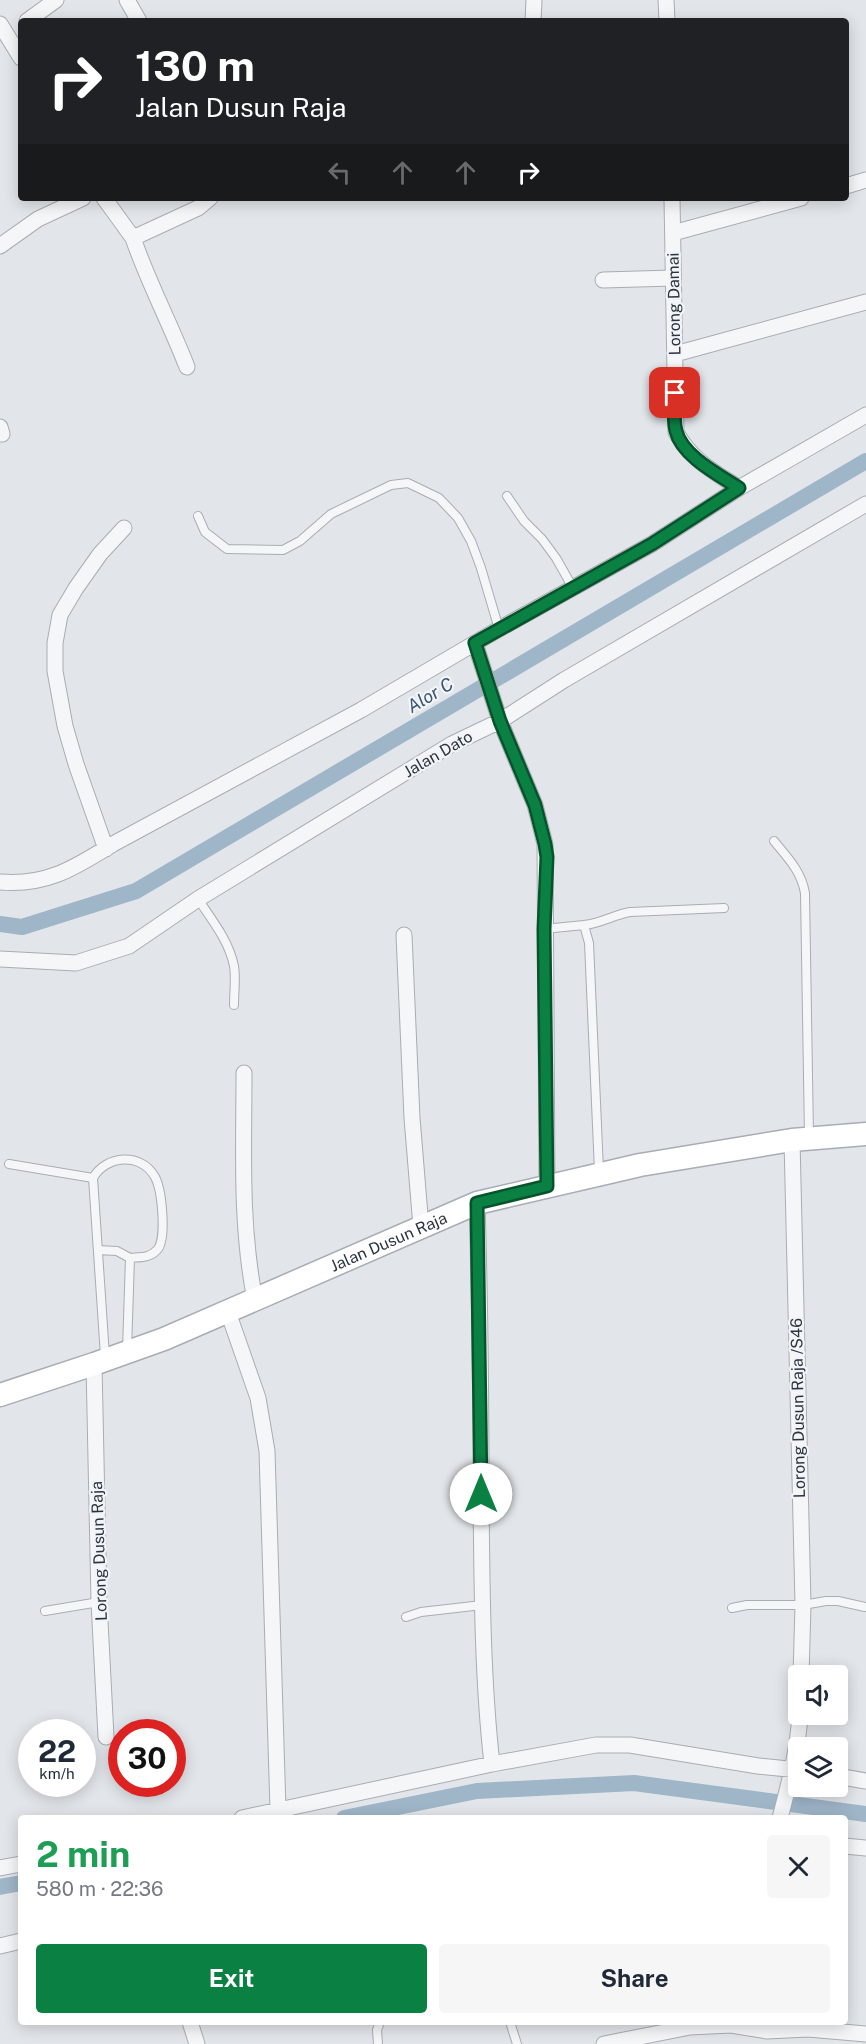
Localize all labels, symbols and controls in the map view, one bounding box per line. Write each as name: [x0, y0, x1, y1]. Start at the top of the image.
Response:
text: 130 m: [135, 41, 255, 90]
icon: right: [36, 42, 114, 120]
text: Jalan Dusun Raja: [135, 91, 347, 123]
icon: left: [323, 156, 356, 189]
icon: ahead: [386, 156, 419, 189]
icon: ahead: [449, 156, 482, 189]
icon: right: [512, 156, 545, 189]
street label: Lorong Damai: [664, 252, 684, 356]
pin: [649, 367, 700, 418]
icon: arrive: [658, 376, 691, 409]
water label: Alor C: [403, 673, 457, 717]
street label: Jalan Dato: [400, 727, 476, 781]
street label: Jalan Dusun Raja: [327, 1208, 450, 1275]
street label: Lorong Dusun Raja /S46: [787, 1318, 809, 1498]
position arrow: [449, 1462, 513, 1526]
street label: Lorong Dusun Raja: [87, 1481, 111, 1621]
map controls: [788, 1665, 848, 1797]
button: sound: [788, 1665, 848, 1725]
speed limit sign: 30: [108, 1719, 186, 1797]
text: 22: [38, 1733, 76, 1769]
button: layers: [788, 1737, 848, 1797]
text: km/h: [39, 1765, 75, 1782]
text: 2 min: [36, 1833, 130, 1875]
button: close: [767, 1835, 830, 1898]
text: 580 m · 22:36: [36, 1877, 163, 1901]
button: Exit: [36, 1944, 427, 2013]
button: Share: [439, 1944, 830, 2013]

